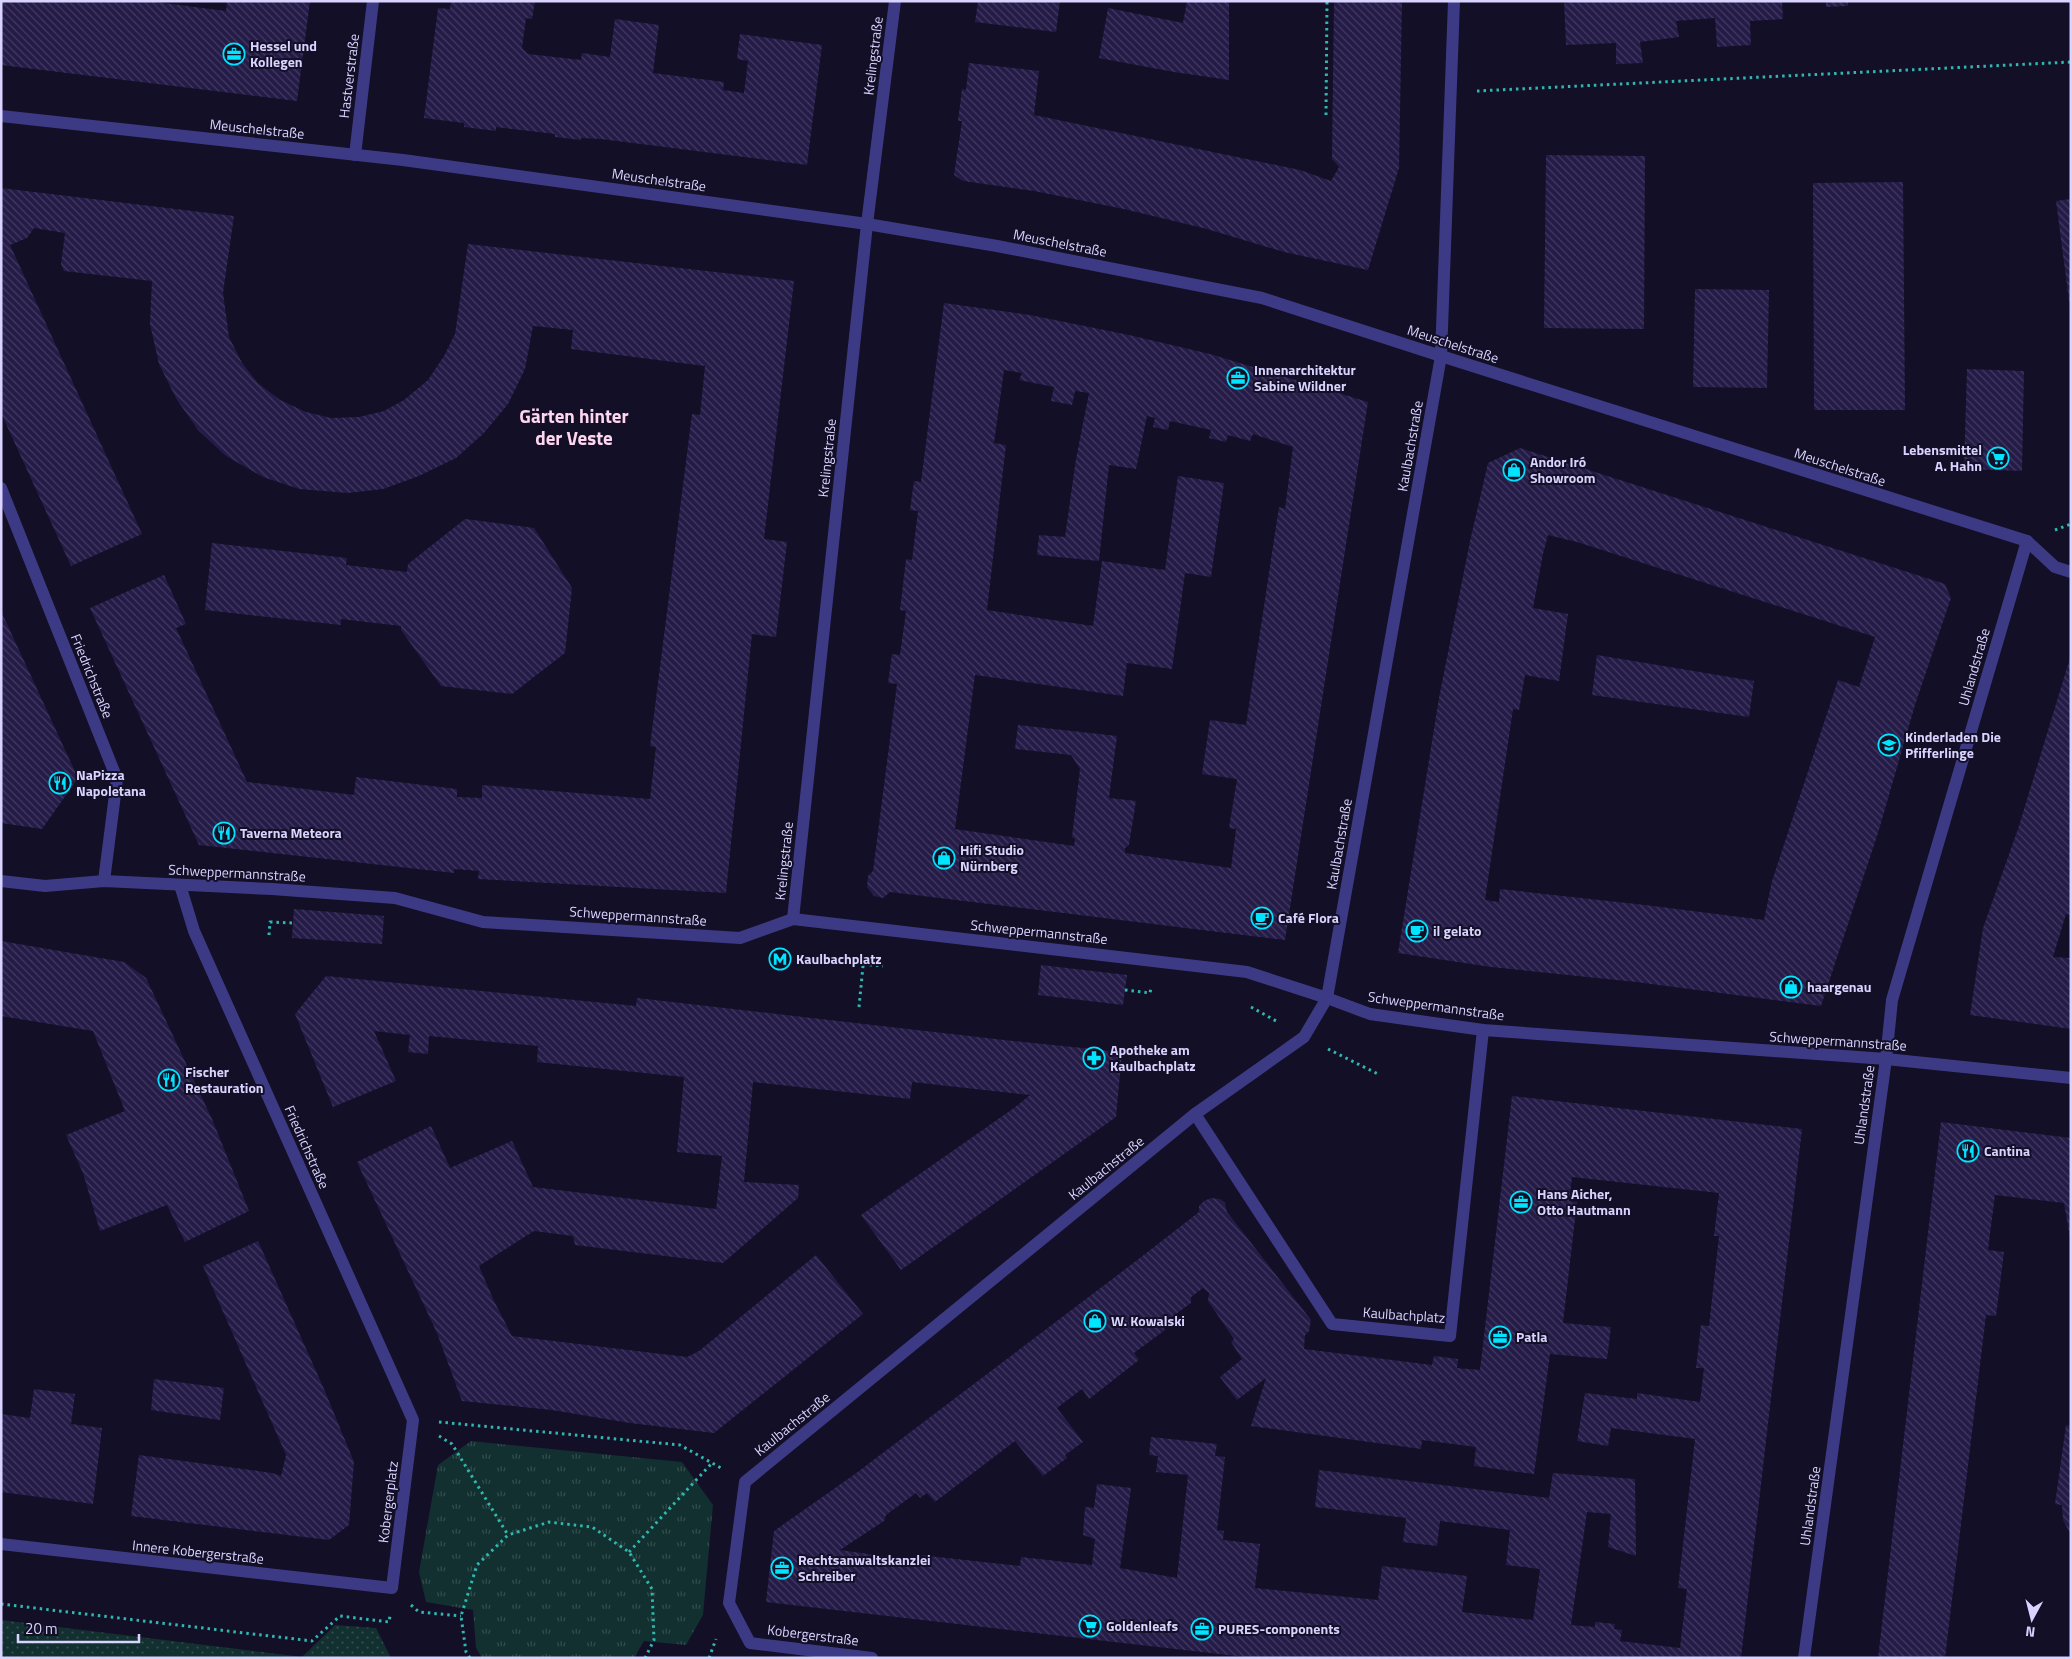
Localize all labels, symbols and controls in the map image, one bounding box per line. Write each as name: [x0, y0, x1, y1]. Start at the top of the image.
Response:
street label: Krelingstraße: [857, 15, 888, 96]
street label: Hastverstraße: [333, 33, 364, 119]
place label: Hessel und Kollegen: [250, 35, 317, 72]
office icon: Hessel und Kollegen: [222, 42, 246, 66]
street label: Meuschelstraße: [209, 113, 305, 144]
street label: Meuschelstraße: [611, 162, 708, 197]
street label: Meuschelstraße: [1011, 223, 1109, 262]
street label: Meuschelstraße: [1405, 319, 1502, 368]
place label: Innenarchitektur Sabine Wildner: [1254, 359, 1356, 396]
office icon: Innenarchitektur Sabine Wildner: [1226, 366, 1250, 390]
street label: Kaulbachstraße: [1391, 399, 1428, 493]
district label: Gärten hinter der Veste: [519, 401, 629, 452]
street label: Krelingstraße: [812, 418, 841, 498]
place label: Lebensmittel A. Hahn: [1903, 439, 1982, 476]
street label: Meuschelstraße: [1792, 442, 1889, 491]
supermarket icon: Lebensmittel A. Hahn: [1986, 446, 2010, 470]
place label: Andor Iró Showroom: [1530, 451, 1595, 488]
shop icon: Andor Iró Showroom: [1502, 458, 1526, 482]
street label: Uhlandstraße: [1952, 625, 1995, 708]
street label: Friedrichstraße: [66, 630, 119, 721]
place label: Kinderladen Die Pfifferlinge: [1905, 726, 2001, 763]
school or university icon: Kinderladen Die Pfifferlinge: [1877, 733, 1901, 757]
place label: NaPizza Napoletana: [76, 764, 146, 801]
restaurant icon: NaPizza Napoletana: [48, 771, 72, 795]
street label: Kaulbachstraße: [1320, 797, 1357, 891]
restaurant icon: Taverna Meteora: [212, 821, 236, 845]
street label: Krelingstraße: [769, 821, 798, 901]
place label: Taverna Meteora: [240, 822, 342, 843]
place label: Hifi Studio Nürnberg: [960, 839, 1024, 876]
shop icon: Hifi Studio Nürnberg: [932, 846, 956, 870]
street label: Schweppermannstraße: [168, 858, 306, 887]
street label: Schweppermannstraße: [569, 900, 707, 931]
cafe icon: Café Flora: [1250, 906, 1274, 930]
place label: Café Flora: [1278, 907, 1339, 928]
street label: Schweppermannstraße: [970, 914, 1109, 949]
cafe icon: il gelato: [1405, 919, 1429, 943]
place label: il gelato: [1433, 920, 1482, 941]
metro station icon: Kaulbachplatz: [768, 947, 792, 971]
place label: Kaulbachplatz: [796, 948, 882, 969]
shop icon: haargenau: [1779, 975, 1803, 999]
place label: haargenau: [1807, 976, 1872, 997]
street label: Schweppermannstraße: [1366, 986, 1506, 1025]
street label: Schweppermannstraße: [1769, 1025, 1907, 1056]
place label: Apotheke am Kaulbachplatz: [1110, 1039, 1196, 1076]
pharmacy icon: Apotheke am Kaulbachplatz: [1082, 1046, 1106, 1070]
place label: Fischer Restauration: [185, 1061, 264, 1098]
street label: Uhlandstraße: [1848, 1064, 1879, 1146]
restaurant icon: Fischer Restauration: [157, 1068, 181, 1092]
street label: Friedrichstraße: [280, 1102, 335, 1192]
street label: Kaulbachstraße: [1063, 1130, 1148, 1205]
restaurant icon: Cantina: [1956, 1139, 1980, 1163]
place label: Cantina: [1984, 1140, 2030, 1161]
place label: Hans Aicher, Otto Hautmann: [1537, 1183, 1631, 1220]
office icon: Hans Aicher, Otto Hautmann: [1509, 1190, 1533, 1214]
street label: Kaulbachplatz: [1362, 1301, 1446, 1328]
shop icon: W. Kowalski: [1083, 1309, 1107, 1333]
place label: W. Kowalski: [1111, 1310, 1185, 1331]
office icon: Patla: [1488, 1325, 1512, 1349]
place label: Patla: [1516, 1326, 1547, 1347]
street label: Kaulbachstraße: [749, 1386, 834, 1461]
street label: Kobergerplatz: [372, 1460, 403, 1544]
street label: Uhlandstraße: [1794, 1465, 1825, 1547]
street label: Innere Kobergerstraße: [131, 1534, 265, 1569]
place label: Rechtsanwaltskanzlei Schreiber: [798, 1549, 931, 1586]
office icon: Rechtsanwaltskanzlei Schreiber: [770, 1556, 794, 1580]
north arrow: [2007, 1594, 2057, 1644]
scale bar: [18, 1612, 139, 1644]
supermarket icon: Goldenleafs: [1078, 1614, 1102, 1638]
place label: Goldenleafs: [1106, 1615, 1178, 1636]
text: 20 m: [25, 1617, 58, 1640]
office icon: PURES-components: [1190, 1617, 1214, 1641]
street label: Kobergerstraße: [766, 1618, 860, 1651]
place label: PURES-components: [1218, 1618, 1340, 1639]
text: N: [2024, 1621, 2036, 1643]

